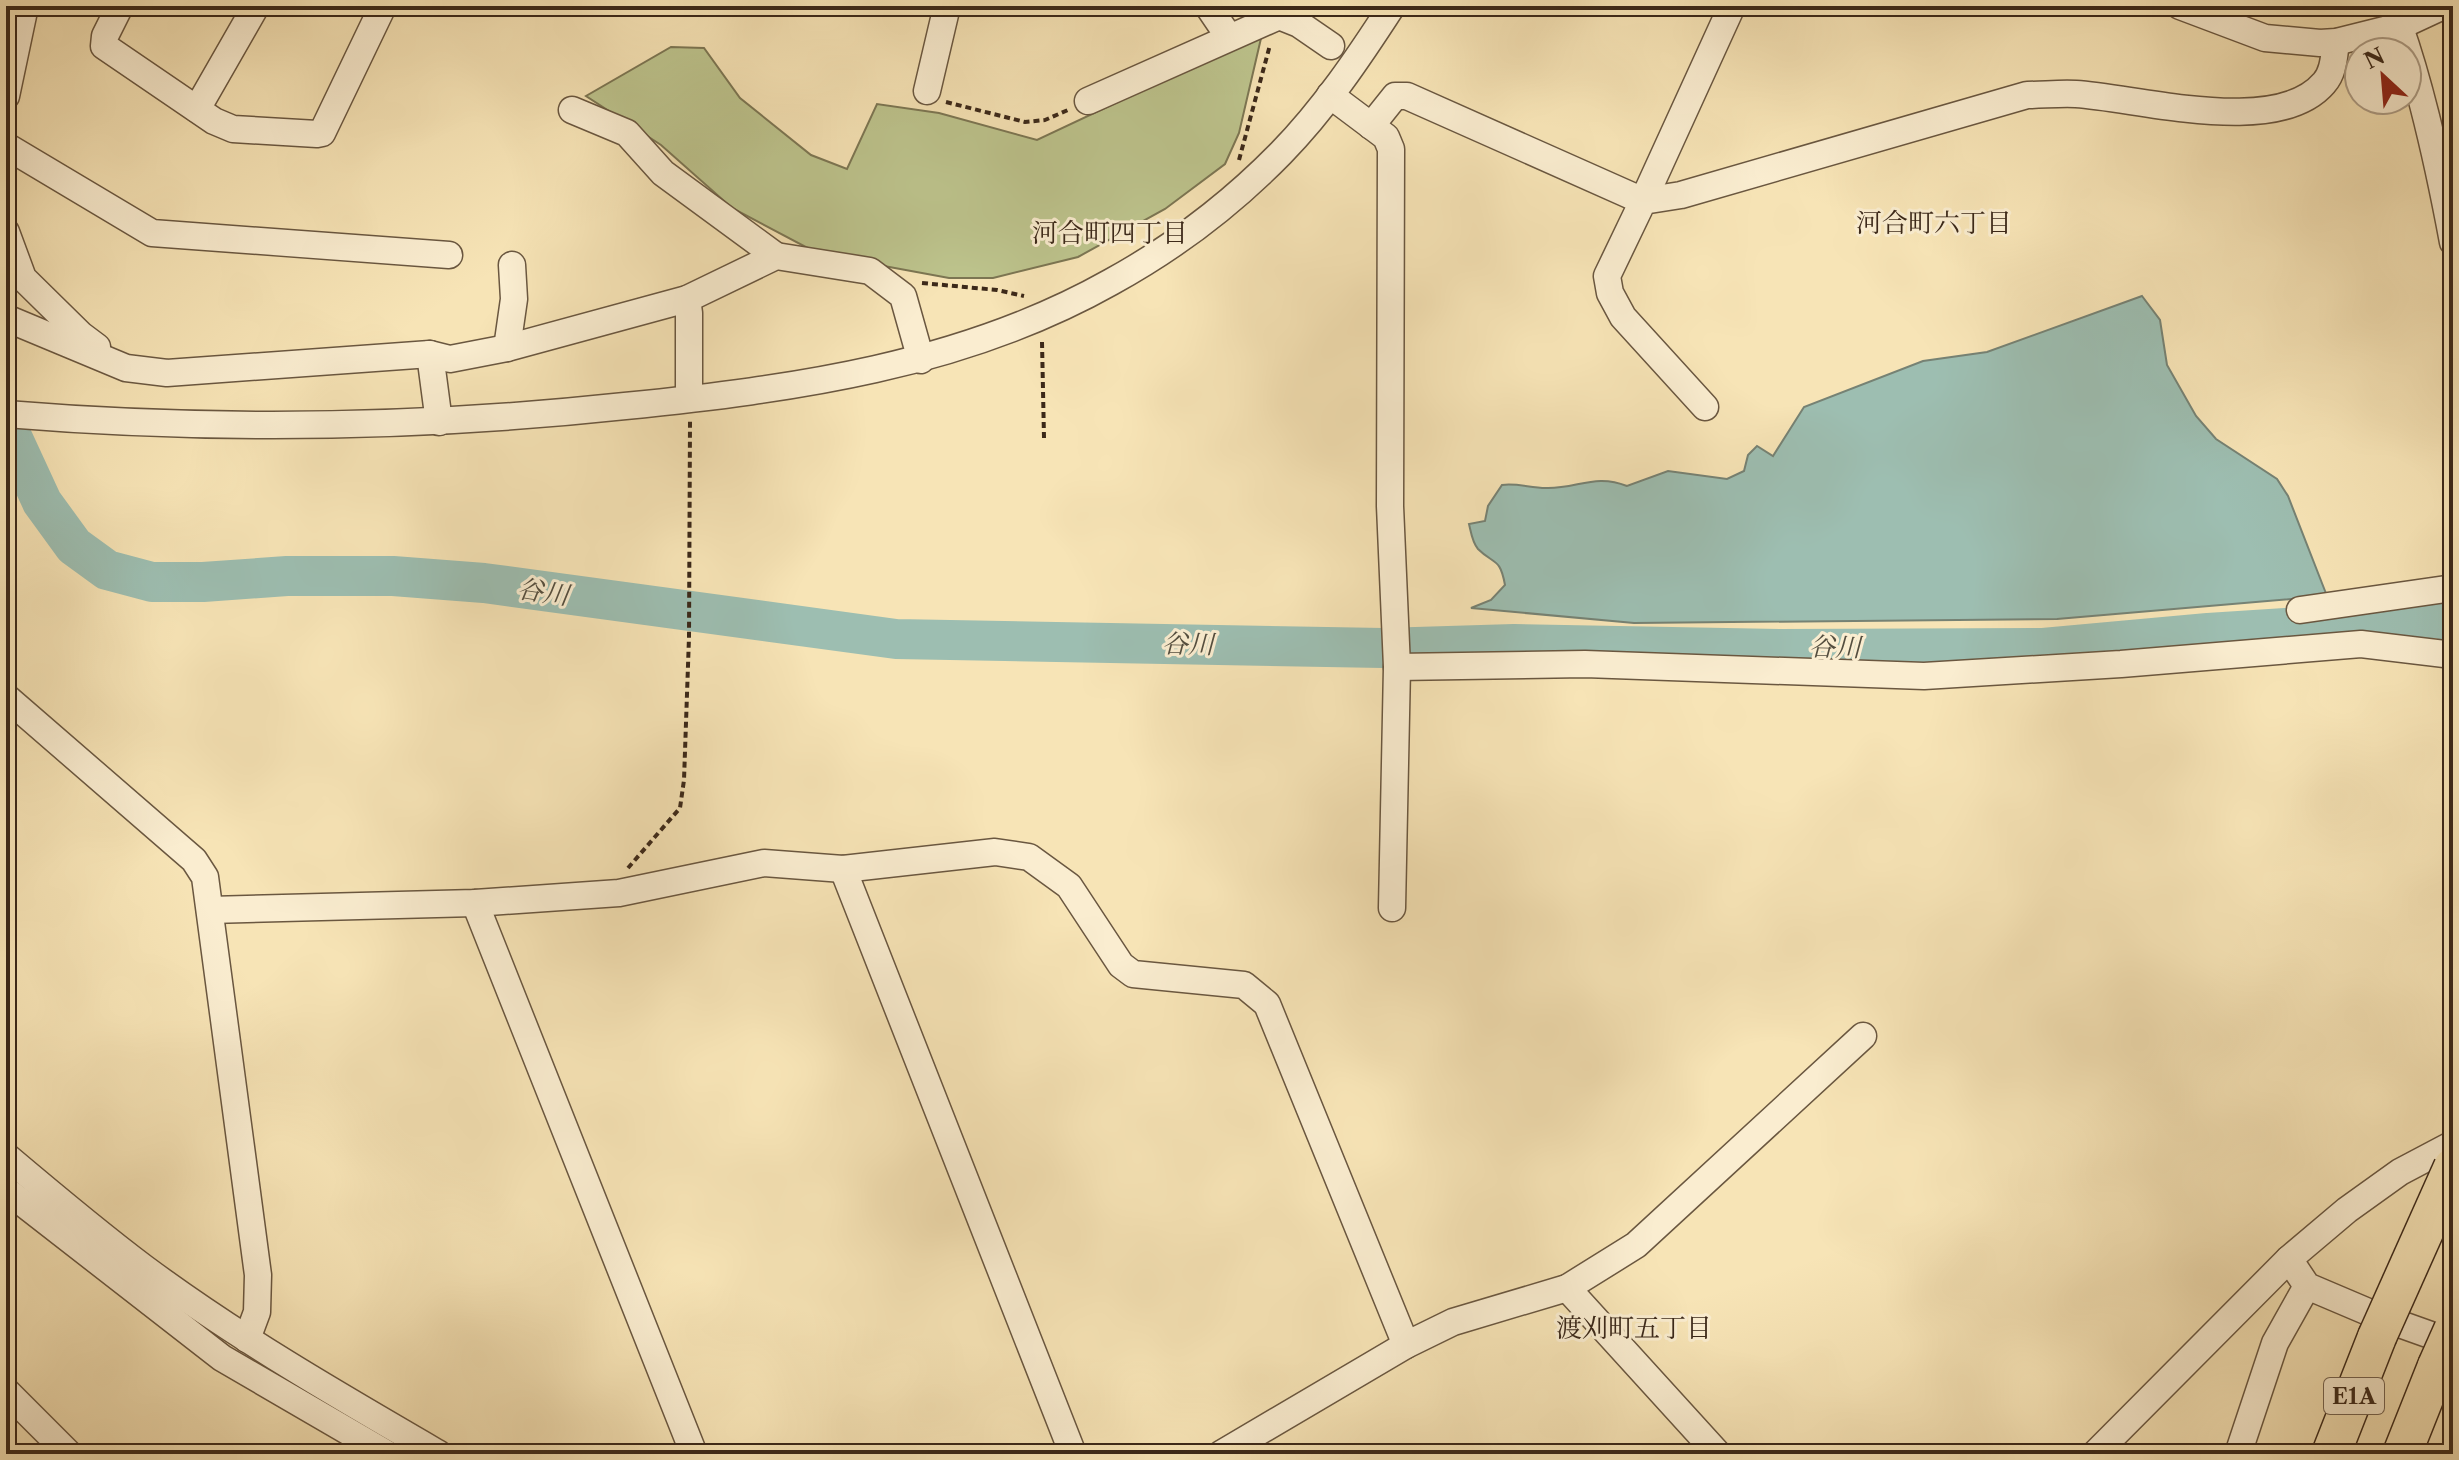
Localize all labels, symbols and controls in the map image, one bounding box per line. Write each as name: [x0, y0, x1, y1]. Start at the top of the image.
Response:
north arrow: [2343, 36, 2423, 116]
text: N: [2360, 42, 2389, 75]
district label: 河合町六丁目: [1856, 207, 2012, 239]
district label: 河合町四丁目: [1032, 217, 1188, 249]
water label: 谷川: [515, 573, 574, 612]
water label: 谷川: [1162, 628, 1217, 661]
water label: 谷川: [1809, 631, 1864, 664]
district label: 渡刈町五丁目: [1556, 1312, 1712, 1344]
road number: E1A: [2324, 1378, 2384, 1414]

